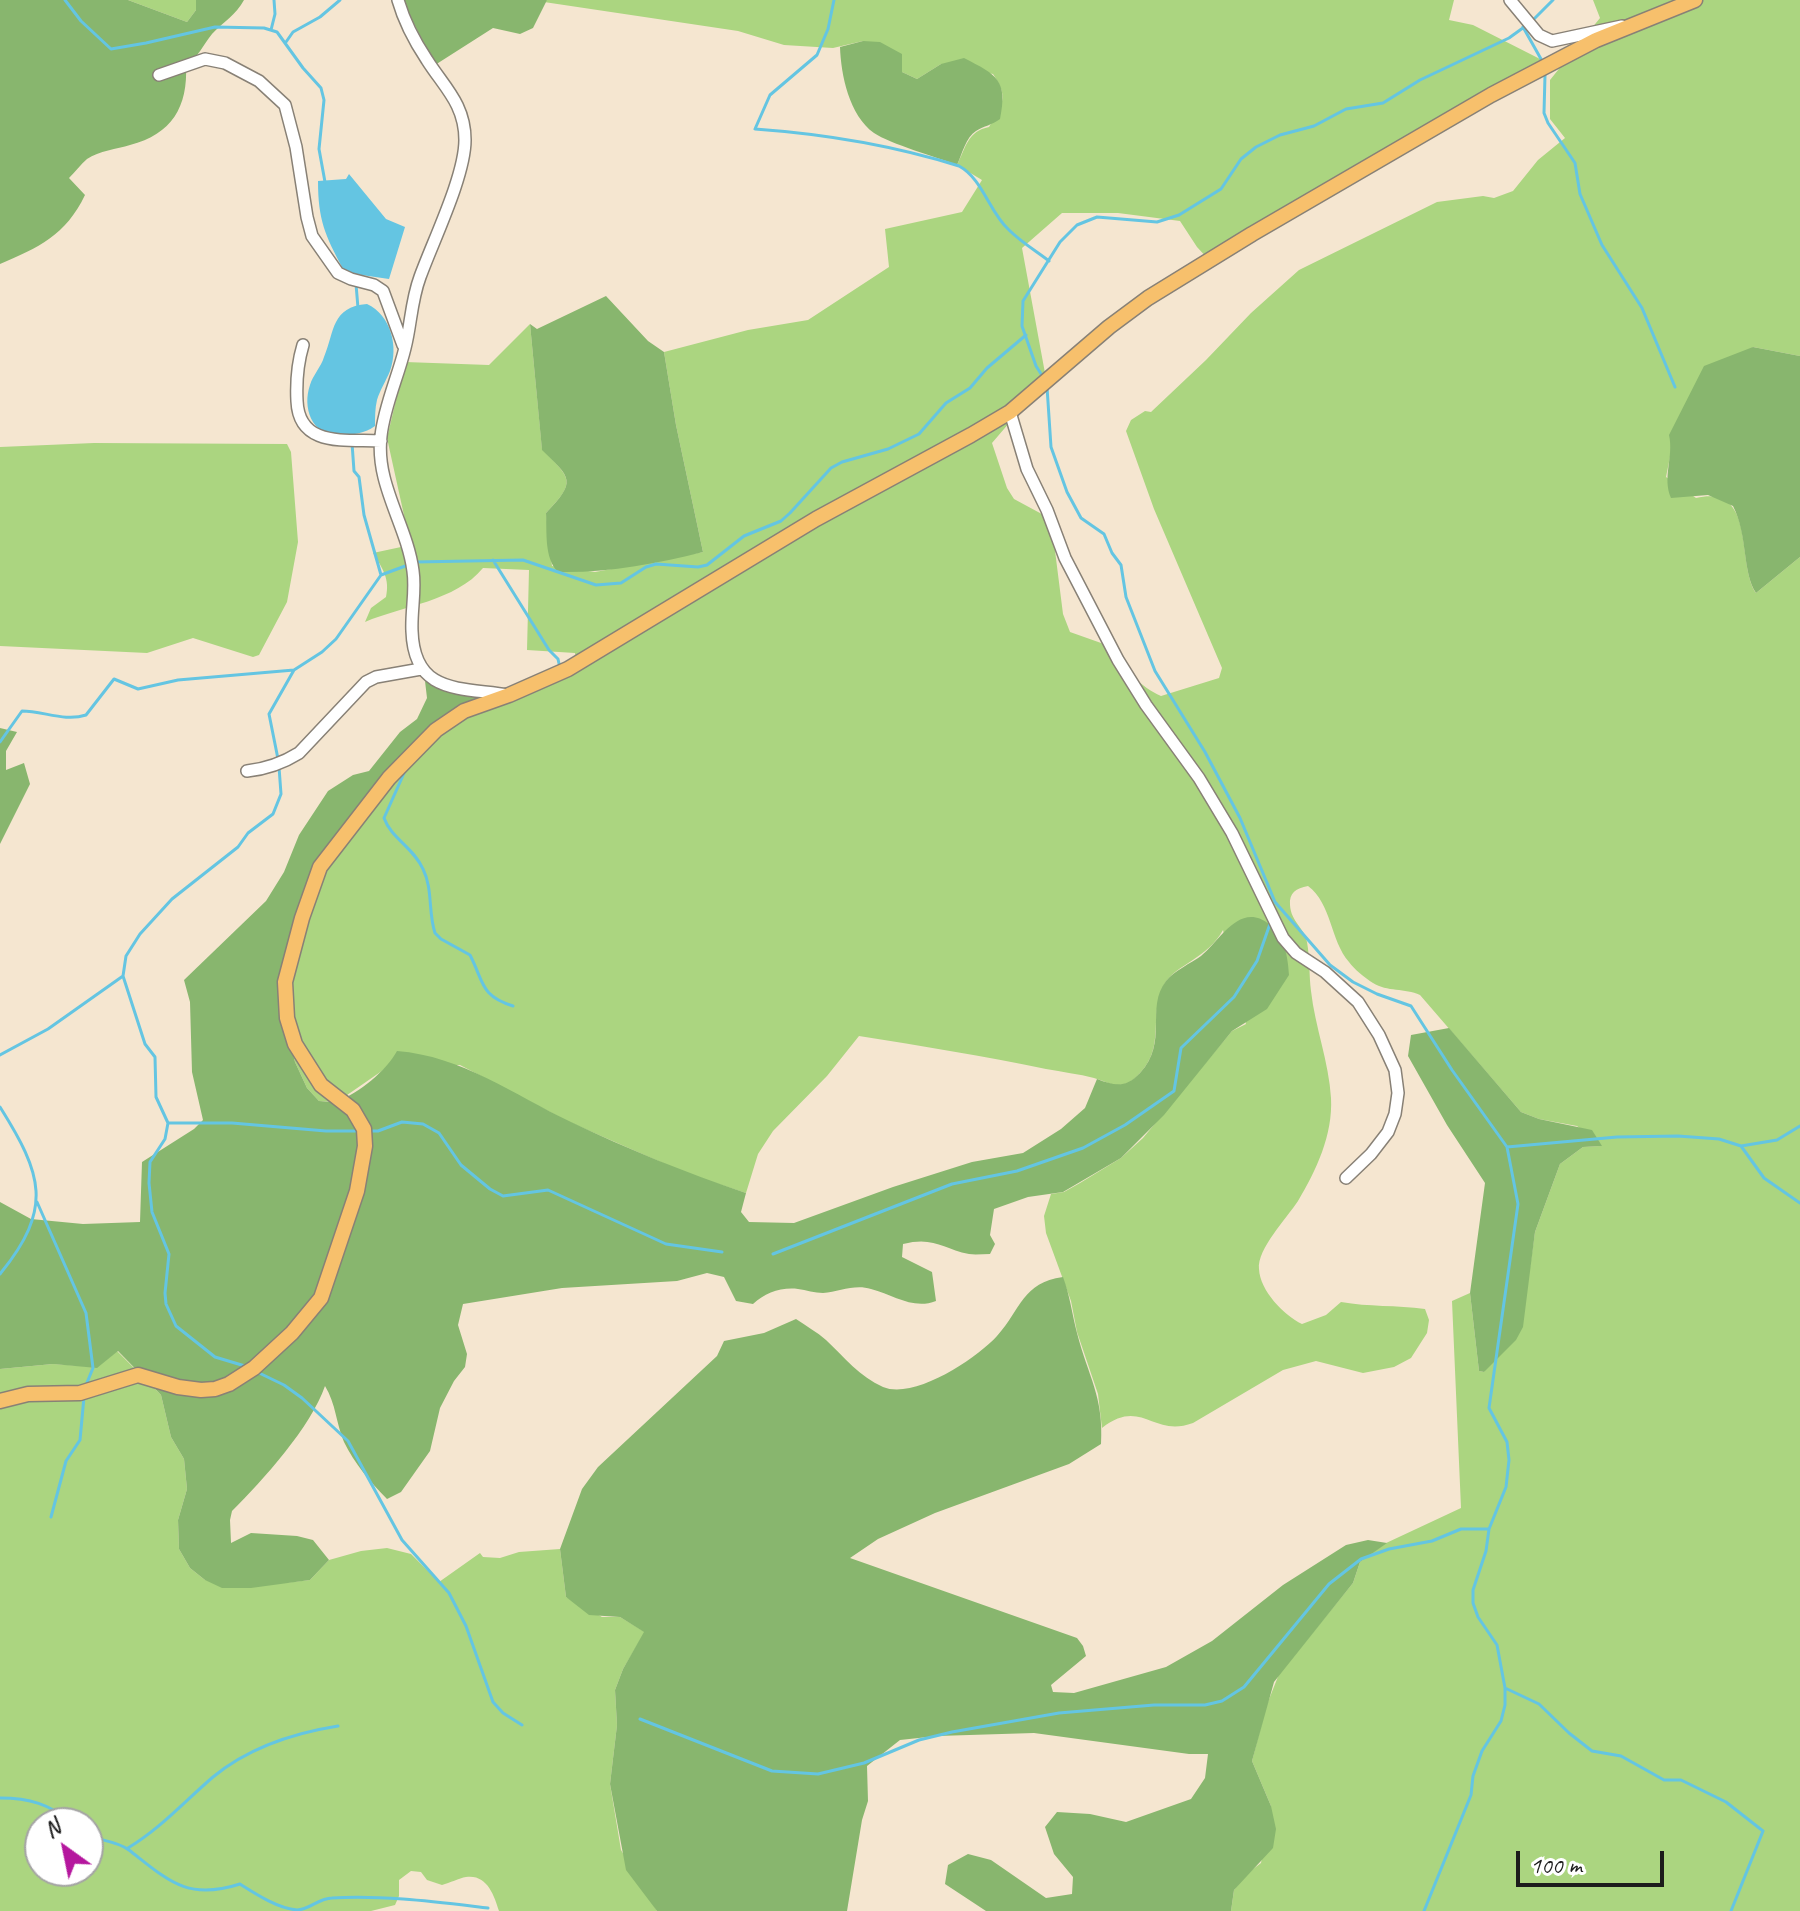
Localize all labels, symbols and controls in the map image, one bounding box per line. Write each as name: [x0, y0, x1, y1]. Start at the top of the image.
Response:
north arrow: [24, 1807, 104, 1887]
text: N: [39, 1813, 65, 1844]
scale bar: [1520, 1835, 1668, 1885]
text: 100 m: [1530, 1850, 1582, 1880]

